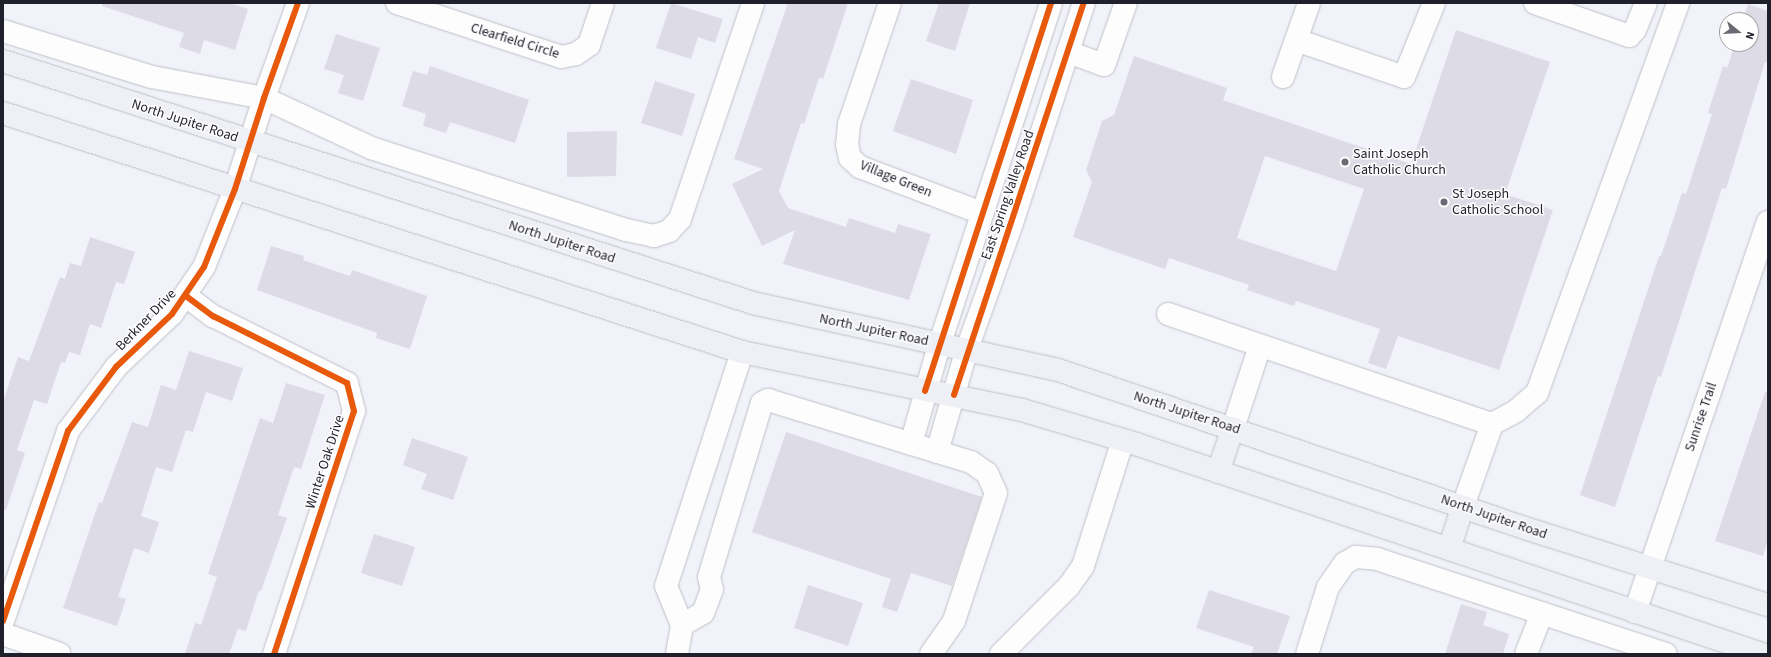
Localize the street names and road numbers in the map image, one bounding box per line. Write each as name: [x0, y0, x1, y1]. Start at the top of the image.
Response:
street label: Clearfield Circle: [469, 20, 561, 62]
street label: North Jupiter Road: [129, 96, 241, 146]
street label: East Spring Valley Road: [978, 128, 1038, 262]
street label: Village Green: [857, 157, 935, 201]
street label: North Jupiter Road: [506, 217, 618, 267]
street label: Berkner Drive: [112, 286, 180, 354]
street label: North Jupiter Road: [818, 310, 930, 350]
street label: Sunrise Trail: [1681, 380, 1721, 454]
street label: North Jupiter Road: [1131, 388, 1243, 438]
street label: Winter Oak Drive: [302, 413, 348, 511]
street label: North Jupiter Road: [1439, 491, 1549, 543]

